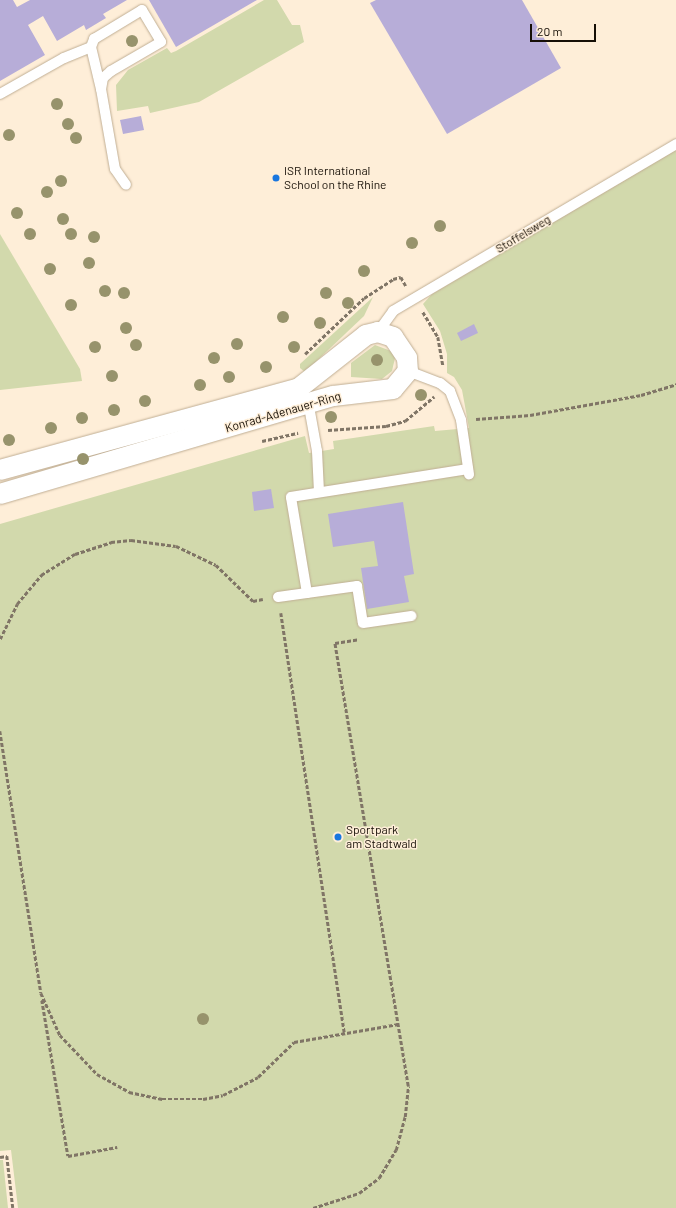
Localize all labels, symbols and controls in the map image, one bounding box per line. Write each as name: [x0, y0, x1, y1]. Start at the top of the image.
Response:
scale bar: [532, 16, 598, 42]
text: 20 m: [537, 24, 563, 38]
place label: ISR International School on the Rhine: [284, 164, 386, 192]
marker: ISR International School on the Rhine: [271, 173, 281, 183]
street label: Stoffelsweg: [493, 212, 553, 256]
street label: Konrad-Adenauer-Ring: [223, 389, 343, 435]
place label: Sportpark am Stadtwald: [346, 823, 417, 851]
marker: Sportpark am Stadtwald: [333, 832, 343, 842]

